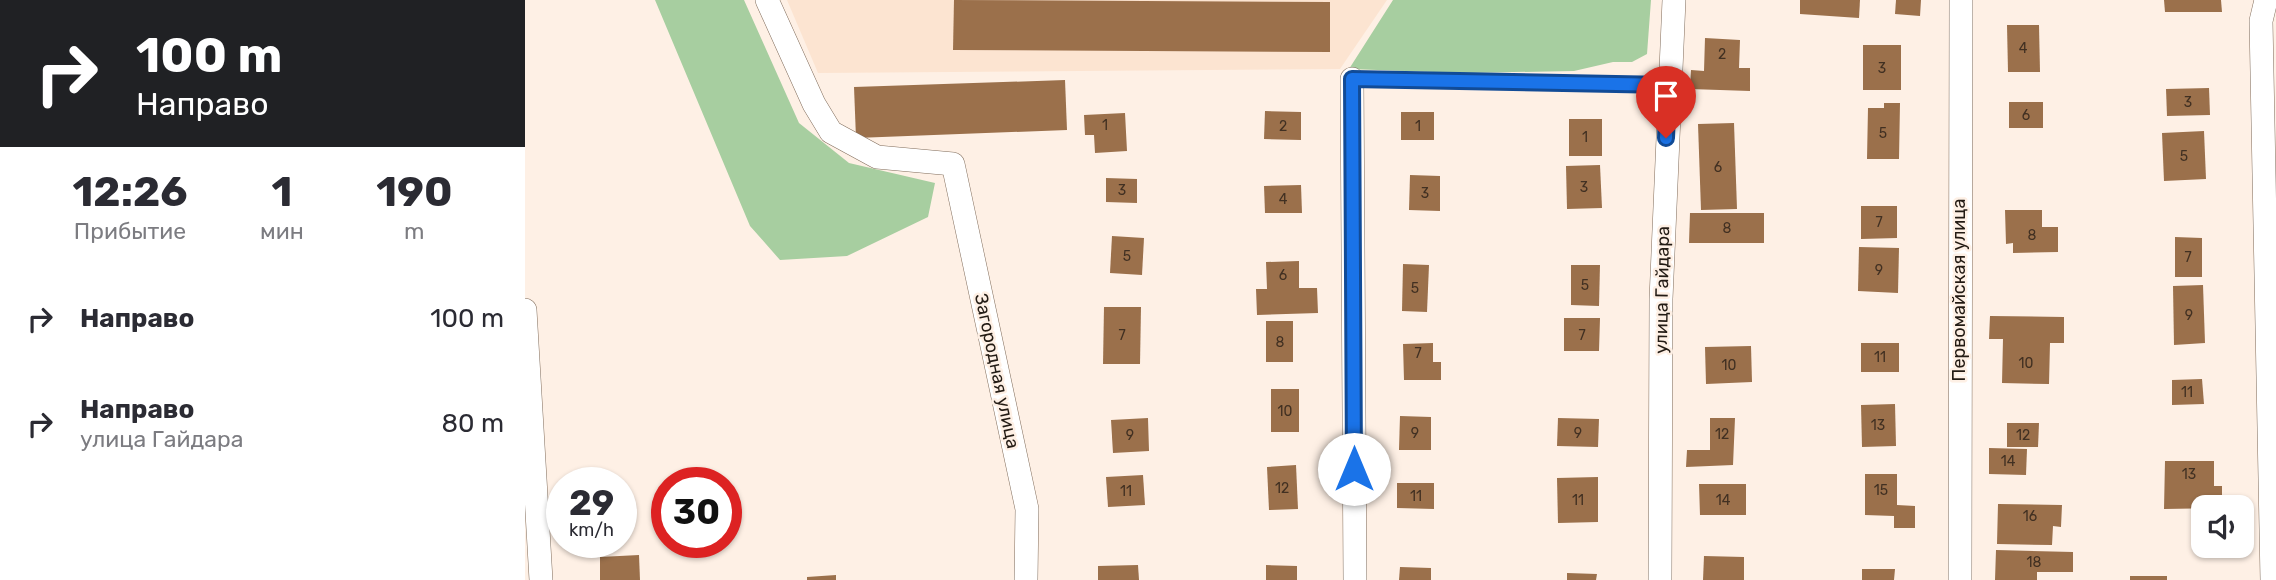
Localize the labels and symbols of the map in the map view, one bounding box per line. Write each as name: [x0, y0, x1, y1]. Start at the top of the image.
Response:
house number: 4: [2019, 40, 2028, 57]
house number: 2: [1718, 46, 1726, 63]
house number: 3: [1878, 60, 1886, 77]
pin: [1636, 66, 1696, 138]
house number: 3: [2184, 94, 2192, 111]
house number: 6: [2022, 107, 2030, 124]
house number: 1: [1102, 117, 1108, 134]
house number: 2: [1279, 118, 1287, 135]
house number: 1: [1415, 118, 1421, 135]
house number: 5: [1879, 125, 1887, 142]
house number: 1: [1582, 129, 1588, 146]
house number: 5: [2180, 148, 2188, 165]
house number: 6: [1714, 159, 1722, 176]
house number: 3: [1580, 179, 1588, 196]
house number: 3: [1118, 182, 1126, 199]
house number: 3: [1421, 185, 1429, 202]
house number: 4: [1279, 191, 1288, 208]
street label: Первомайская улица: [1948, 199, 1970, 381]
house number: 7: [1875, 214, 1883, 231]
house number: 8: [1723, 220, 1732, 237]
street label: улица Гайдара: [1650, 226, 1674, 354]
house number: 8: [2028, 227, 2037, 244]
house number: 5: [1123, 248, 1131, 265]
house number: 7: [2184, 249, 2192, 266]
house number: 9: [1875, 262, 1883, 279]
house number: 6: [1279, 267, 1287, 284]
house number: 5: [1581, 277, 1589, 294]
house number: 5: [1411, 280, 1419, 297]
street label: Загородная улица: [970, 292, 1024, 450]
house number: 9: [2185, 307, 2193, 324]
house number: 7: [1118, 327, 1126, 344]
house number: 7: [1578, 327, 1586, 344]
house number: 8: [1276, 334, 1285, 351]
house number: 7: [1414, 345, 1422, 362]
house number: 11: [1874, 349, 1886, 366]
house number: 10: [2019, 355, 2034, 372]
house number: 10: [1722, 357, 1737, 374]
house number: 11: [2181, 384, 2193, 401]
house number: 10: [1278, 403, 1293, 420]
house number: 13: [1871, 417, 1885, 434]
house number: 9: [1411, 425, 1419, 442]
house number: 9: [1574, 425, 1582, 442]
house number: 12: [1715, 426, 1729, 443]
house number: 9: [1126, 427, 1134, 444]
house number: 12: [2016, 427, 2030, 444]
position arrow: [1317, 432, 1391, 506]
house number: 14: [2001, 453, 2016, 470]
house number: 13: [2182, 466, 2196, 483]
speed limit sign: 30: [651, 467, 742, 558]
house number: 12: [1275, 480, 1289, 497]
house number: 15: [1874, 482, 1888, 499]
house number: 11: [1120, 483, 1132, 500]
house number: 11: [1410, 488, 1422, 505]
house number: 11: [1572, 492, 1584, 509]
house number: 14: [1716, 492, 1731, 509]
house number: 16: [2023, 508, 2037, 525]
house number: 18: [2027, 554, 2042, 571]

